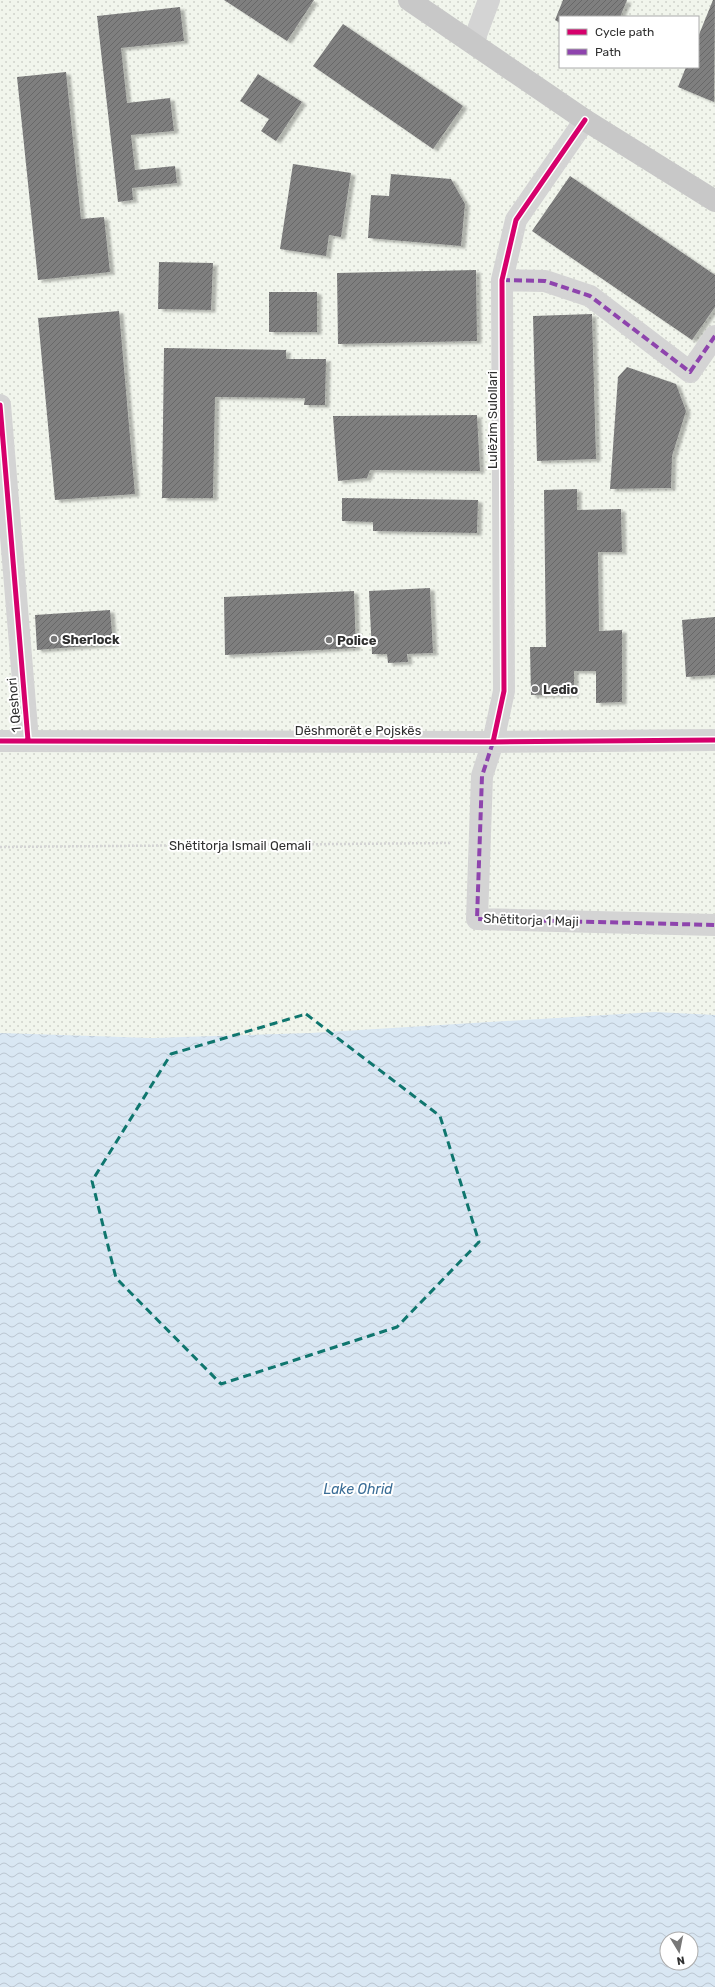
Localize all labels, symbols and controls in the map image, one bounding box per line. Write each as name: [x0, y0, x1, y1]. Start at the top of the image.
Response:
legend: [559, 16, 699, 68]
text: Cycle path: [595, 25, 654, 39]
text: Path: [595, 45, 621, 59]
street label: Lulëzim Sulollari: [485, 371, 500, 469]
place label: Sherlock: [62, 632, 120, 647]
place label: Police: [337, 633, 377, 648]
marker: Sherlock: [49, 634, 59, 644]
marker: Police: [324, 635, 334, 645]
street label: 1 Qeshori: [4, 677, 24, 733]
place label: Ledio: [543, 682, 578, 697]
marker: Ledio: [530, 684, 540, 694]
street label: Dëshmorët e Pojskës: [295, 723, 422, 738]
street label: Shëtitorja Ismail Qemali: [169, 838, 311, 853]
street label: Shëtitorja 1 Maji: [483, 911, 579, 929]
water label: Lake Ohrid: [323, 1481, 393, 1498]
north arrow: [659, 1931, 699, 1971]
text: N: [676, 1953, 686, 1967]

